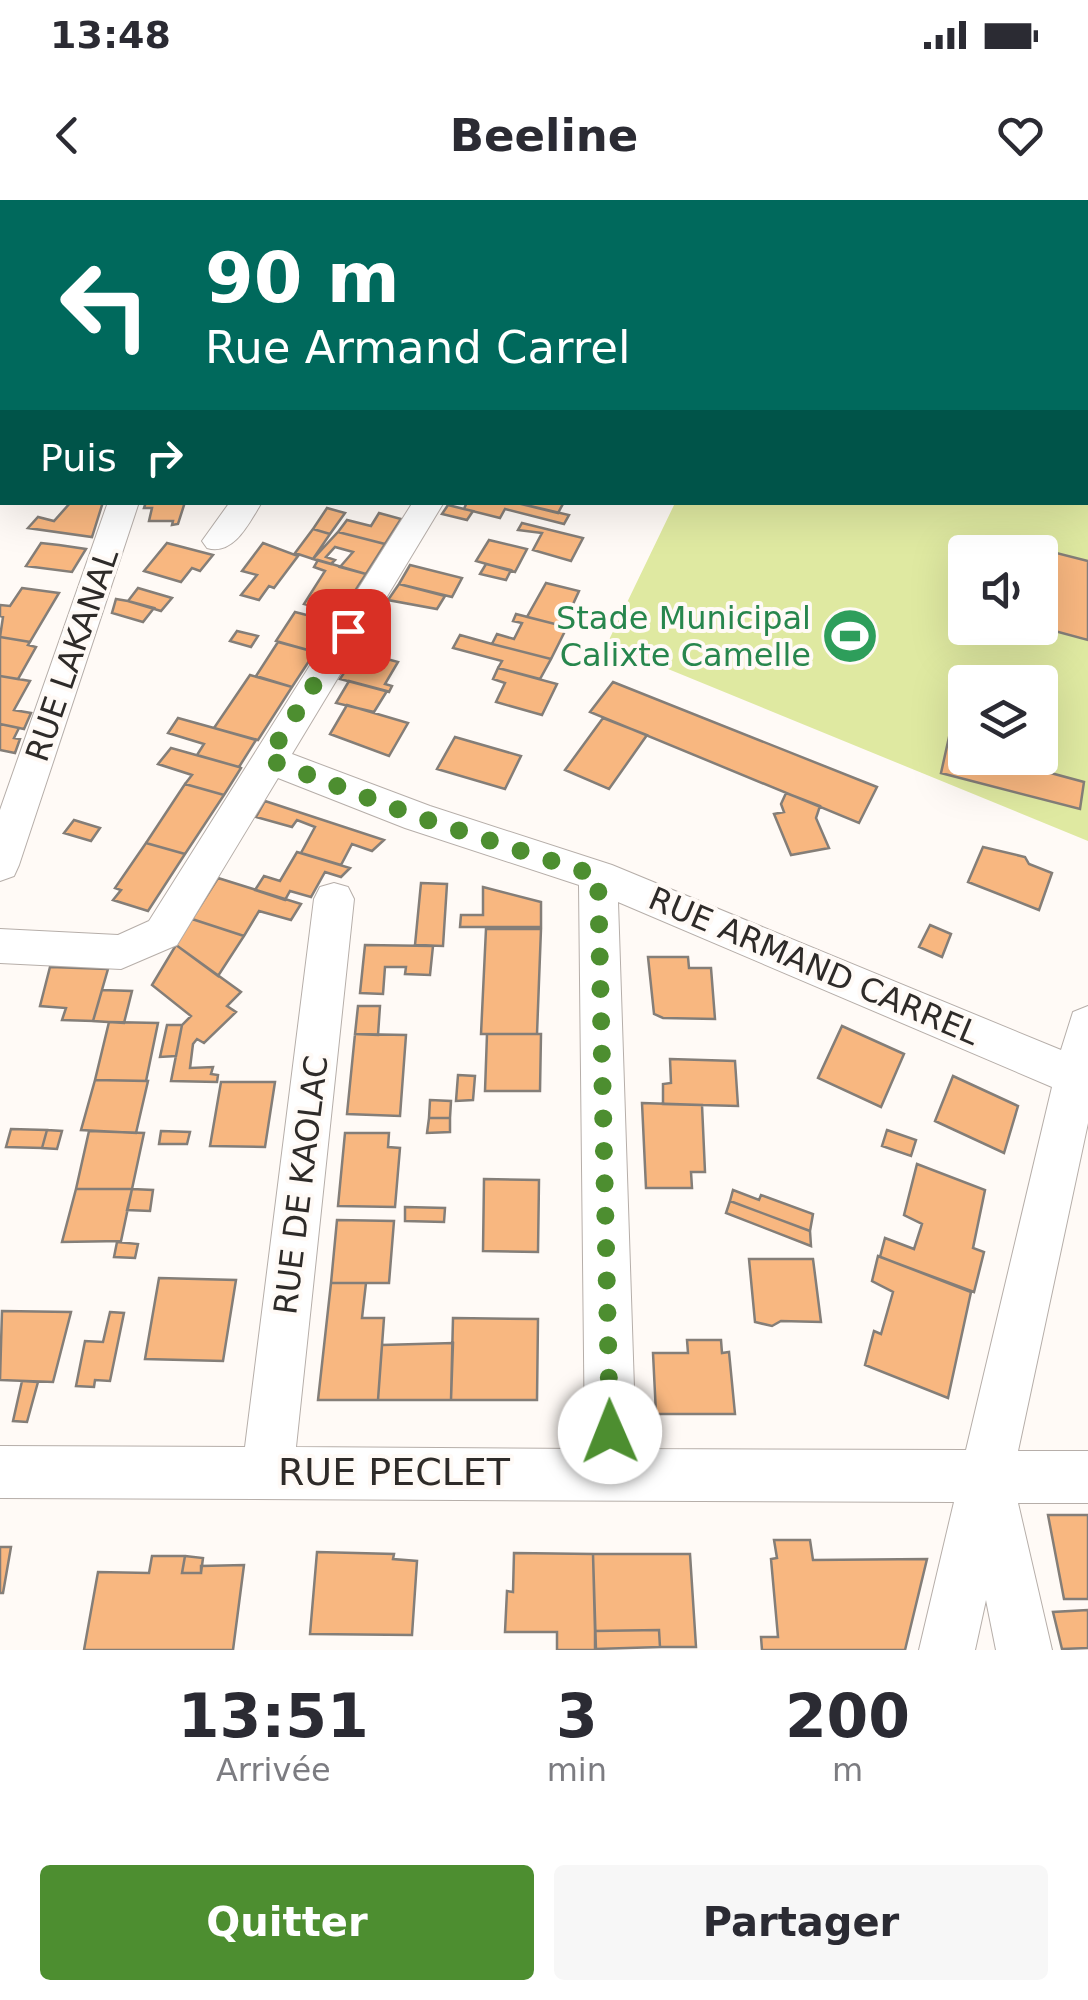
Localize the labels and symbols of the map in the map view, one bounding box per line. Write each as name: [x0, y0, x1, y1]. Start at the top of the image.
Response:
street label: RUE LAKANAL: [18, 543, 126, 766]
pin: [306, 589, 391, 674]
place label: Stade Municipal Calixte Camelle: [556, 599, 811, 674]
sports icon: Stade Municipal Calixte Camelle: [820, 606, 880, 666]
street label: RUE ARMAND CARREL: [643, 879, 985, 1053]
street label: RUE DE KAOLAC: [266, 1054, 336, 1316]
position arrow: [558, 1380, 662, 1484]
street label: RUE PECLET: [278, 1450, 511, 1494]

